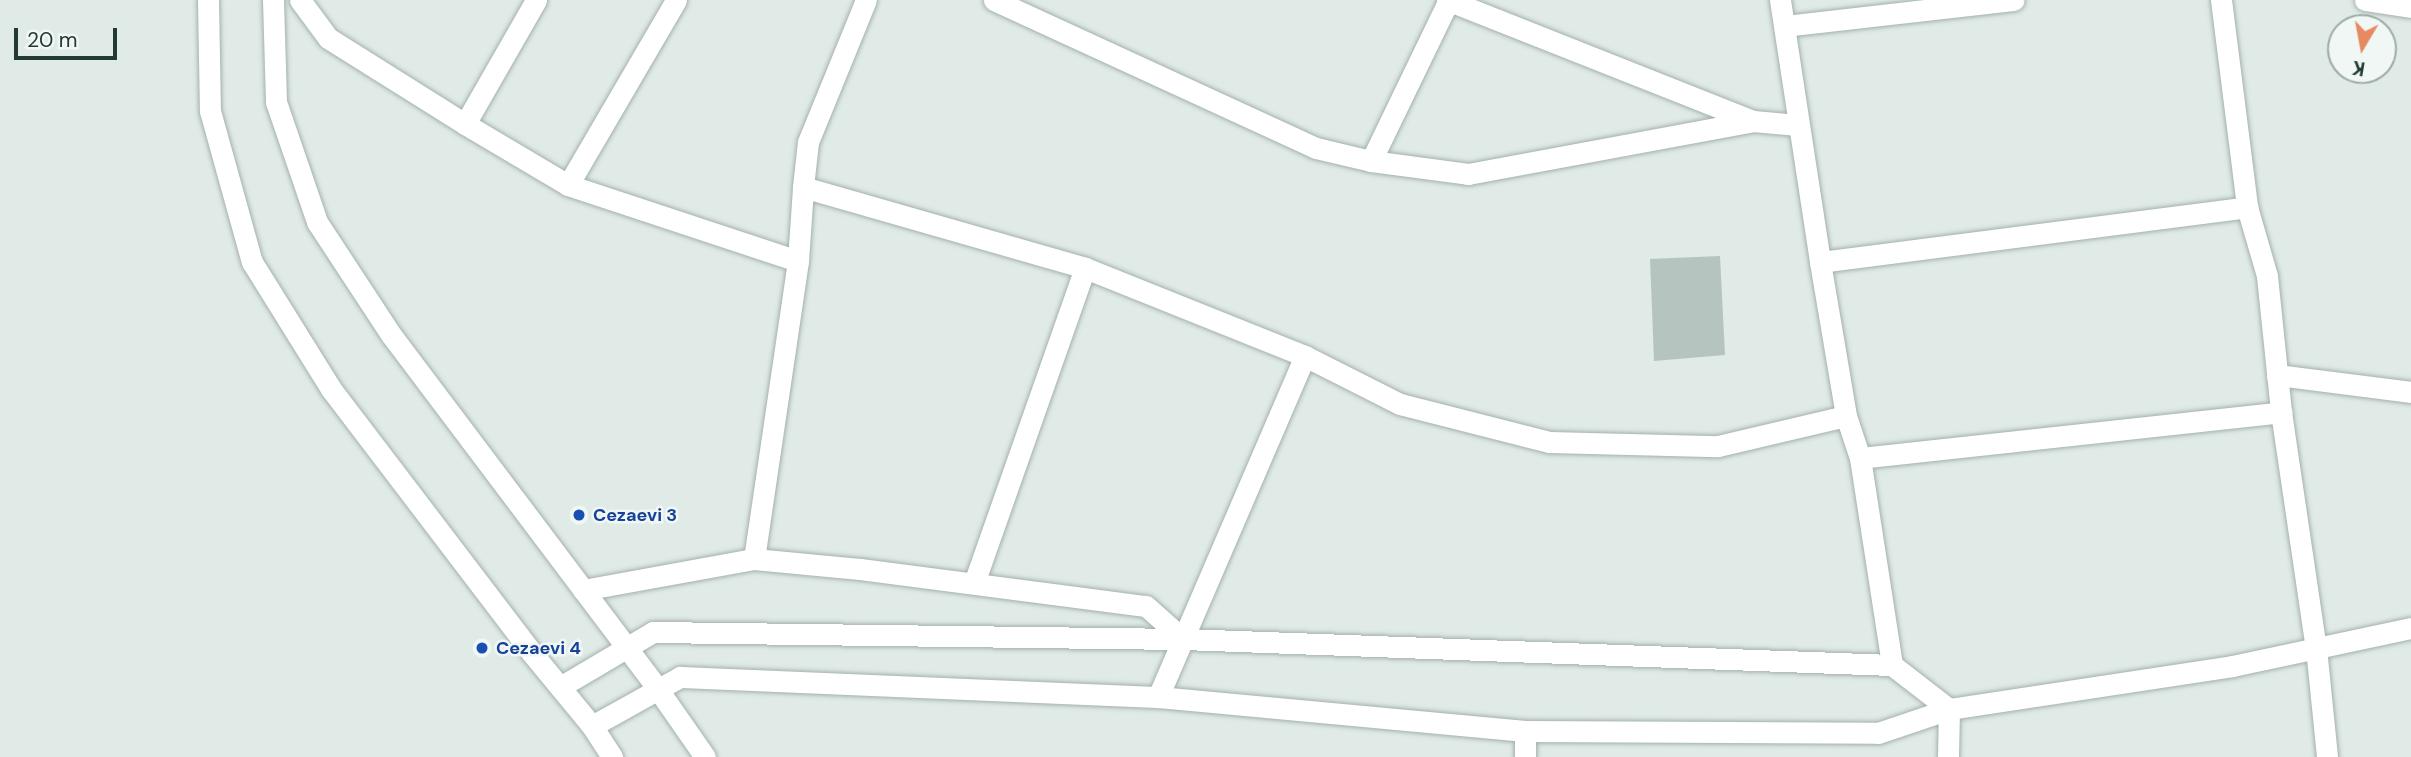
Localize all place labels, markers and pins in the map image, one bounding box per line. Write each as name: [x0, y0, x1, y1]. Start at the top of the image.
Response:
place label: Cezaevi 3: [593, 504, 677, 526]
marker: Cezaevi 3: [571, 507, 587, 523]
place label: Cezaevi 4: [496, 637, 581, 659]
marker: Cezaevi 4: [474, 640, 490, 656]

